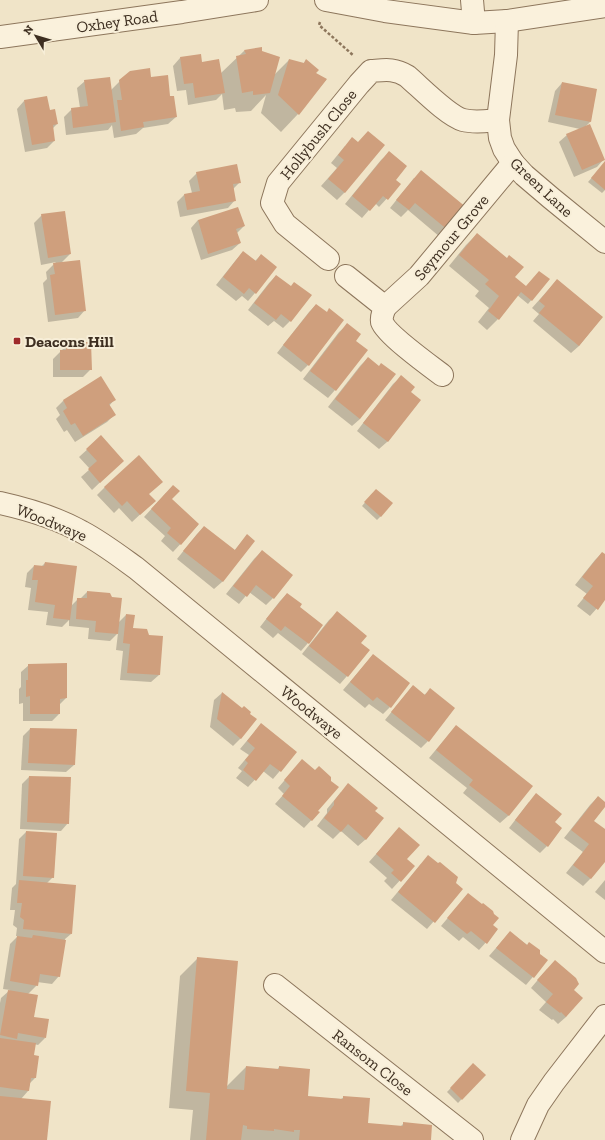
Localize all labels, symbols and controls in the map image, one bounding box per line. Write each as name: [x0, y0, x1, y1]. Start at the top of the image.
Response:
street label: Oxhey Road: [75, 6, 159, 37]
north arrow: [16, 16, 56, 56]
text: N: [21, 22, 37, 37]
street label: Hollybush Close: [276, 85, 361, 183]
street label: Green Lane: [506, 154, 577, 221]
street label: Seymour Grove: [410, 191, 493, 284]
place label: Deacons Hill: [25, 332, 114, 351]
marker: Deacons Hill: [12, 336, 22, 346]
street label: Woodwaye: [14, 500, 90, 545]
street label: Woodwaye: [277, 682, 347, 743]
street label: Ransom Close: [329, 1025, 417, 1100]

